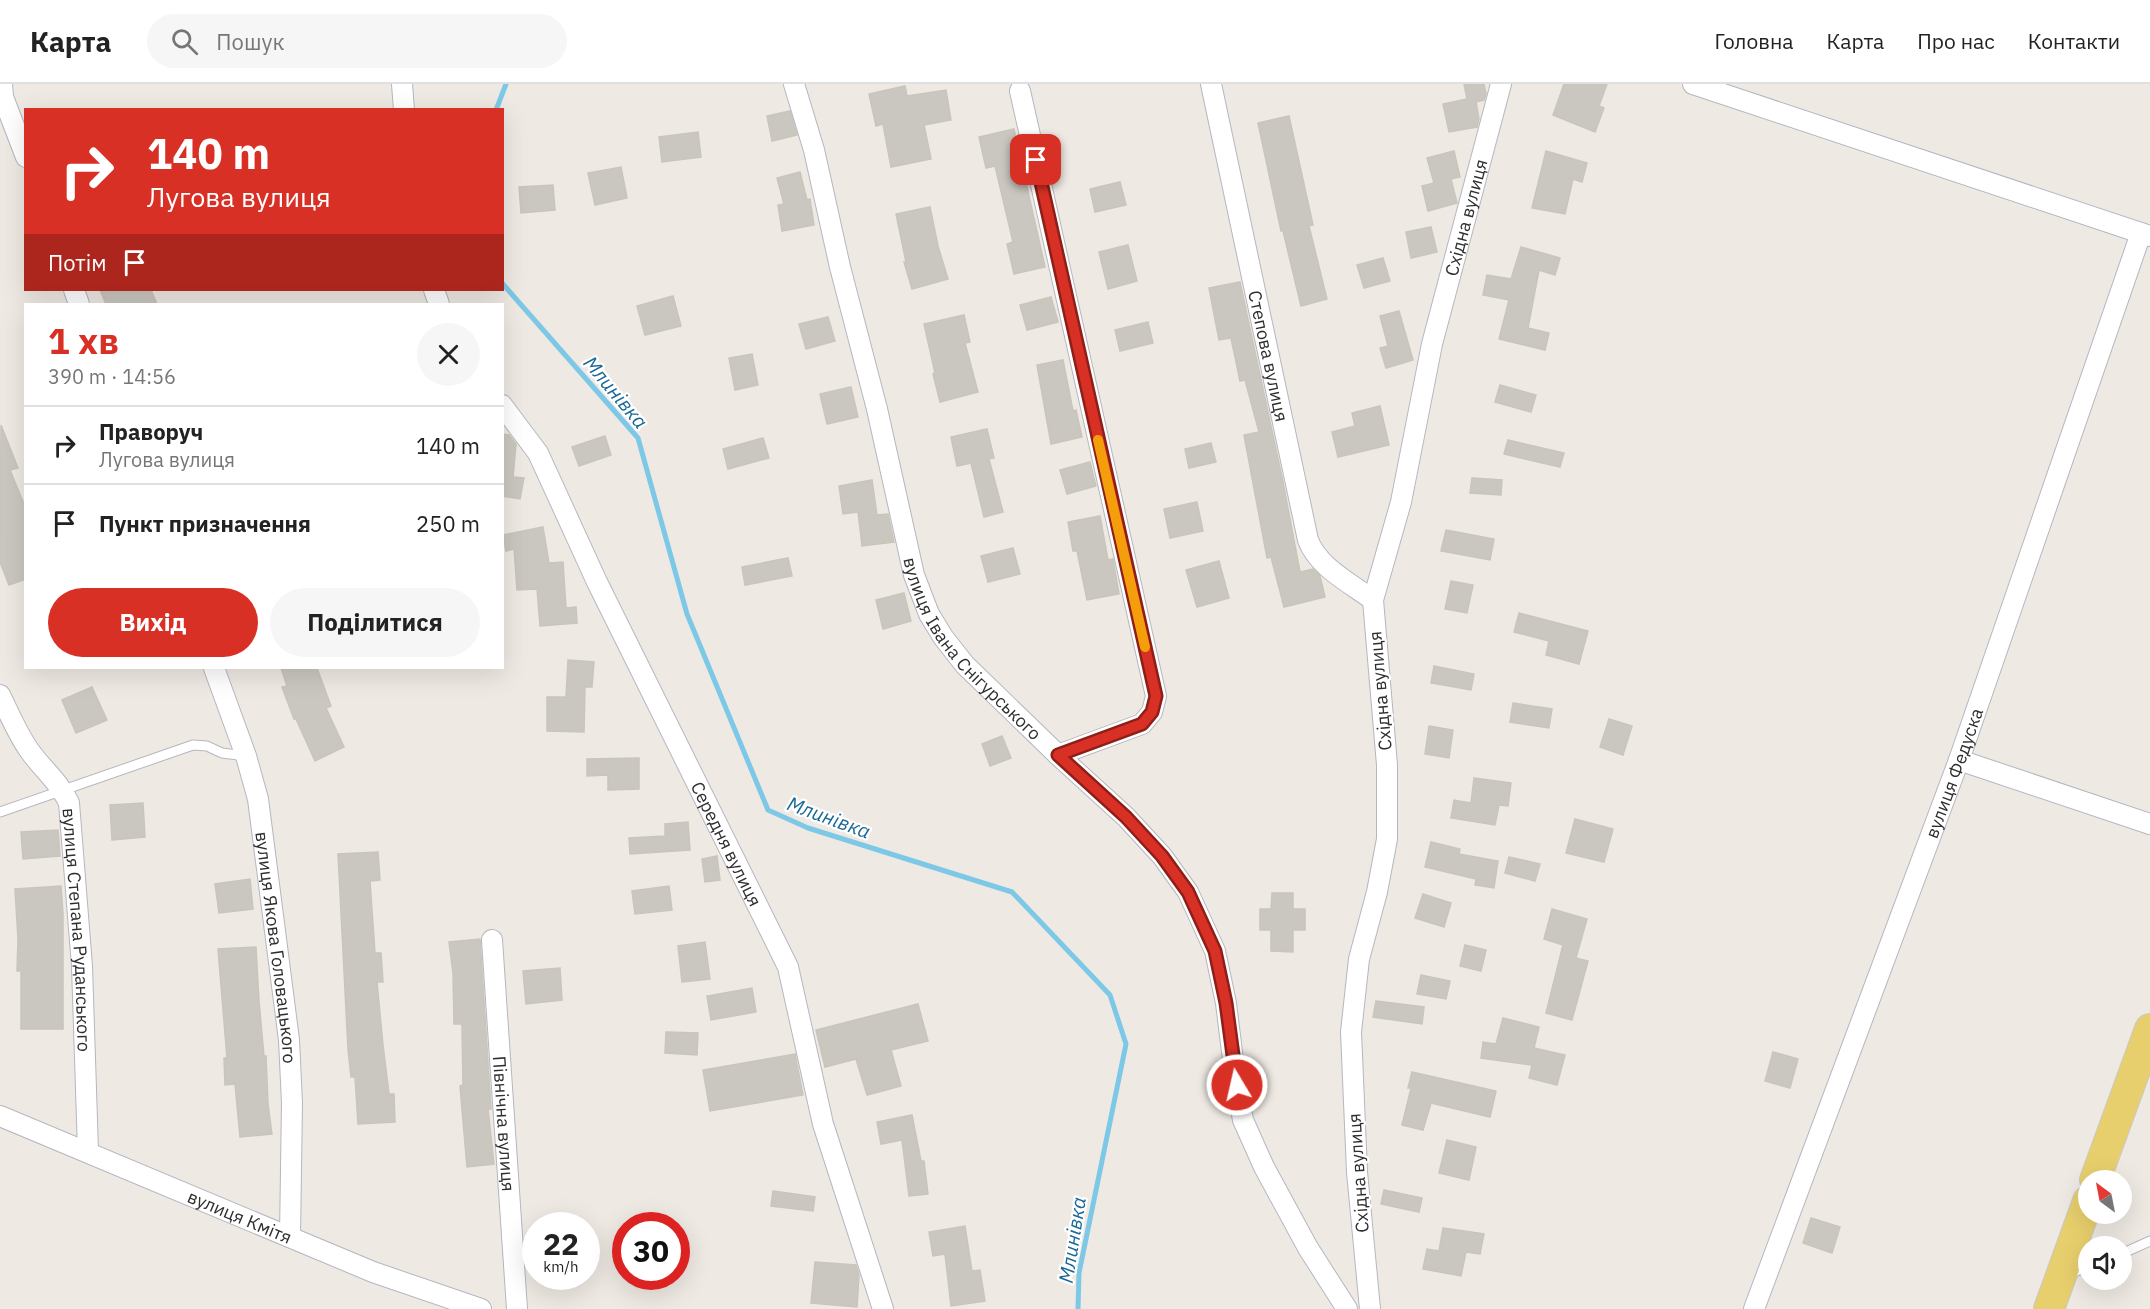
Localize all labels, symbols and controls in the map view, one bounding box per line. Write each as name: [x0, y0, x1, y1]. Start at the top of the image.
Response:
search box: [147, 14, 567, 68]
text: Карта: [30, 23, 111, 60]
icon: search: [168, 25, 201, 58]
text: Пошук: [216, 27, 285, 56]
text: Головна: [1715, 27, 1793, 55]
text: Карта: [1826, 27, 1884, 55]
text: Про нас: [1917, 27, 1995, 55]
text: Контакти: [2028, 27, 2120, 55]
text: 140 m: [147, 126, 270, 181]
icon: right: [48, 132, 126, 210]
pin: [1010, 134, 1061, 185]
icon: arrive: [1019, 143, 1052, 176]
street label: Східна вулиця: [1439, 157, 1492, 278]
text: Лугова вулиця: [147, 179, 331, 214]
icon: arrive: [118, 246, 151, 279]
text: Потім: [48, 248, 106, 277]
street label: Степова вулиця: [1244, 288, 1294, 424]
text: 1 хв: [48, 317, 119, 364]
button: close: [417, 323, 480, 386]
water label: Млинівка: [578, 350, 654, 434]
text: 390 m · 14:56: [48, 363, 176, 390]
text: Праворуч: [99, 417, 203, 446]
icon: right: [48, 429, 81, 462]
text: 140 m: [416, 431, 480, 460]
text: Лугова вулиця: [99, 446, 235, 473]
icon: arrive: [48, 507, 81, 540]
text: Пункт призначення: [99, 509, 311, 538]
text: 250 m: [416, 509, 480, 538]
street label: вулиця Івана Снігурського: [899, 555, 1047, 745]
button: Вихід: [48, 588, 258, 657]
button: Поділитися: [270, 588, 480, 657]
street label: Східна вулиця: [1363, 630, 1397, 752]
street label: вулиця Федуска: [1919, 704, 1988, 841]
street label: Середня вулиця: [686, 777, 767, 910]
water label: Млинівка: [784, 789, 874, 845]
street label: вулиця Степана Руданського: [58, 807, 96, 1052]
street label: вулиця Якова Головацького: [251, 830, 302, 1064]
position arrow: [1205, 1053, 1269, 1117]
street label: Північна вулиця: [488, 1055, 521, 1192]
street label: Східна вулиця: [1342, 1112, 1374, 1234]
north arrow: [2078, 1170, 2132, 1224]
map controls: [2078, 1170, 2132, 1290]
street label: вулиця Кмітя: [184, 1184, 295, 1248]
water label: Млинівка: [1052, 1195, 1092, 1285]
speed limit sign: 30: [612, 1212, 690, 1290]
text: 22: [543, 1224, 579, 1263]
button: sound: [2078, 1236, 2132, 1290]
text: km/h: [543, 1257, 579, 1276]

